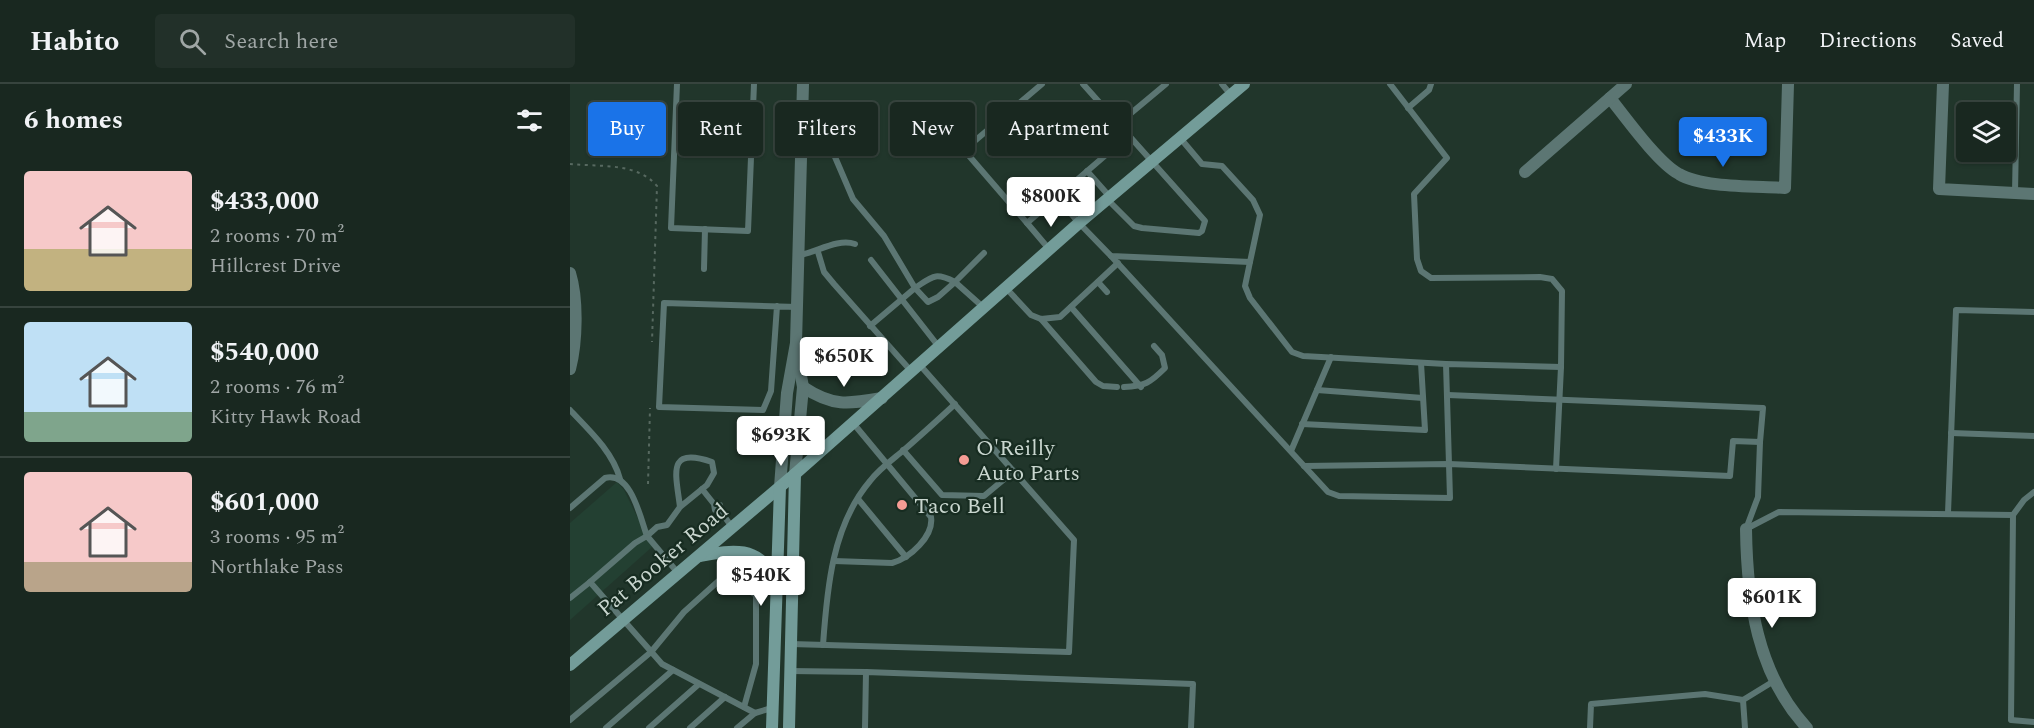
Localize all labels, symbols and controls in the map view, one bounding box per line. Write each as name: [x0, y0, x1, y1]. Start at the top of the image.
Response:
search box: [155, 14, 575, 68]
text: Habito: [30, 20, 119, 63]
icon: search: [176, 25, 209, 58]
text: Search here: [224, 25, 338, 58]
text: Map: [1744, 25, 1786, 57]
text: Directions: [1819, 25, 1917, 57]
text: Saved: [1950, 25, 2004, 57]
text: 6 homes: [24, 100, 123, 140]
chip: Buy: [588, 102, 666, 156]
chip: Rent: [678, 102, 763, 156]
chip: Filters: [775, 102, 878, 156]
chip: New: [890, 102, 975, 156]
chip: Apartment: [987, 102, 1131, 156]
map controls: [1956, 102, 2016, 162]
button: layers: [1956, 102, 2016, 162]
icon: filters: [513, 104, 546, 137]
pin: $433K: [1681, 117, 1765, 168]
text: $433K: [1693, 121, 1753, 151]
pin: $800K: [1009, 177, 1093, 228]
text: $433,000: [210, 181, 319, 221]
text: $800K: [1021, 181, 1081, 211]
icon: home: [72, 195, 144, 267]
text: 2 rooms · 70 m²: [210, 221, 344, 251]
text: Hillcrest Drive: [210, 251, 341, 281]
text: $540,000: [210, 332, 319, 372]
pin: $650K: [802, 337, 886, 388]
text: $650K: [814, 341, 874, 371]
icon: home: [72, 346, 144, 418]
text: 2 rooms · 76 m²: [210, 372, 344, 402]
text: Kitty Hawk Road: [210, 402, 361, 432]
pin: $693K: [739, 416, 823, 467]
text: $693K: [751, 420, 811, 450]
place label: O'Reilly Auto Parts: [976, 432, 1080, 490]
marker: O'Reilly Auto Parts: [957, 453, 971, 467]
text: $601,000: [210, 482, 319, 522]
place label: Taco Bell: [914, 490, 1005, 523]
street label: Pat Booker Road: [590, 495, 736, 625]
icon: home: [72, 496, 144, 568]
marker: Taco Bell: [895, 498, 909, 512]
text: 3 rooms · 95 m²: [210, 522, 344, 552]
text: Northlake Pass: [210, 552, 344, 582]
pin: $540K: [719, 556, 803, 607]
text: $540K: [731, 560, 791, 590]
pin: $601K: [1730, 578, 1814, 629]
text: $601K: [1742, 582, 1802, 612]

